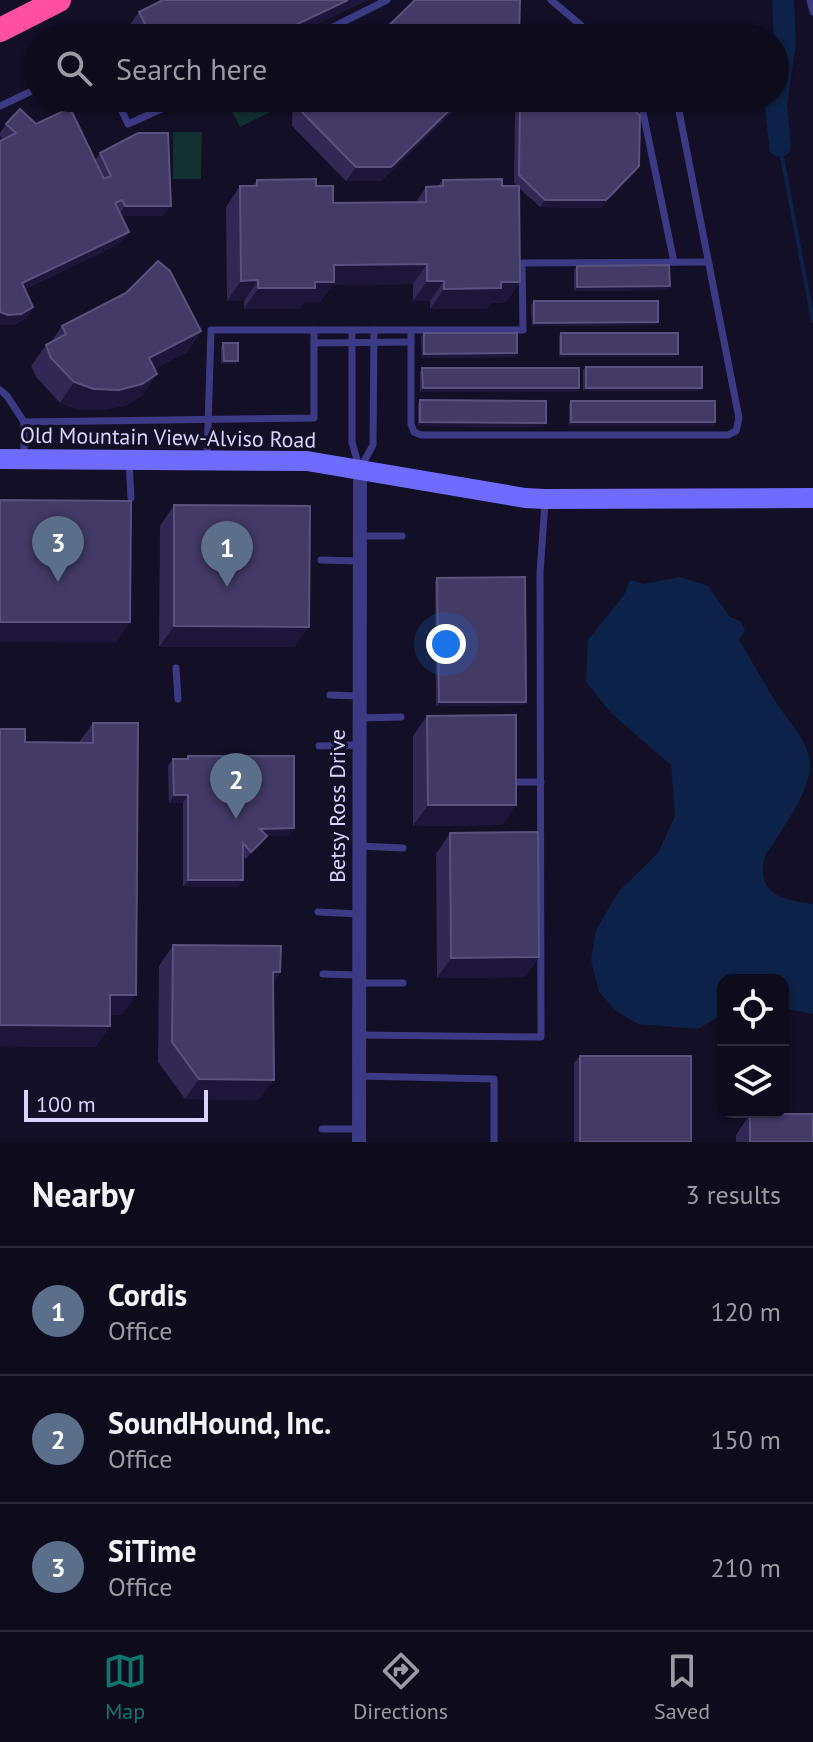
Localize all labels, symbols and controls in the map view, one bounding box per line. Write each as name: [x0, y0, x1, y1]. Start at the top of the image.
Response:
search box: [24, 24, 789, 112]
icon: search: [52, 46, 96, 90]
text: Search here: [116, 49, 267, 88]
street label: Old Mountain View-Alviso Road: [20, 420, 316, 454]
pin: 3: [32, 516, 84, 582]
pin: 1: [201, 521, 253, 587]
your location: [426, 624, 466, 664]
street label: Betsy Ross Drive: [323, 729, 351, 883]
pin: 2: [210, 753, 262, 819]
map controls: [717, 974, 789, 1118]
button: locate: [717, 974, 789, 1046]
button: layers: [717, 1046, 789, 1118]
scale bar: [24, 1086, 208, 1122]
text: 100 m: [36, 1090, 96, 1118]
text: Nearby: [32, 1172, 134, 1216]
text: 3 results: [686, 1178, 781, 1211]
text: Cordis: [108, 1275, 187, 1314]
text: 1: [51, 1295, 65, 1328]
text: 120 m: [710, 1295, 781, 1328]
text: Office: [108, 1314, 172, 1347]
text: SoundHound, Inc.: [108, 1403, 331, 1442]
text: 2: [51, 1423, 65, 1456]
text: 150 m: [710, 1423, 781, 1456]
text: Office: [108, 1442, 172, 1475]
text: SiTime: [108, 1531, 196, 1570]
text: 3: [51, 1551, 65, 1584]
text: 210 m: [710, 1551, 781, 1584]
text: Office: [108, 1570, 172, 1603]
tab: Map: [103, 1649, 147, 1725]
tab: Directions: [353, 1649, 448, 1725]
tab: Saved: [654, 1649, 710, 1725]

